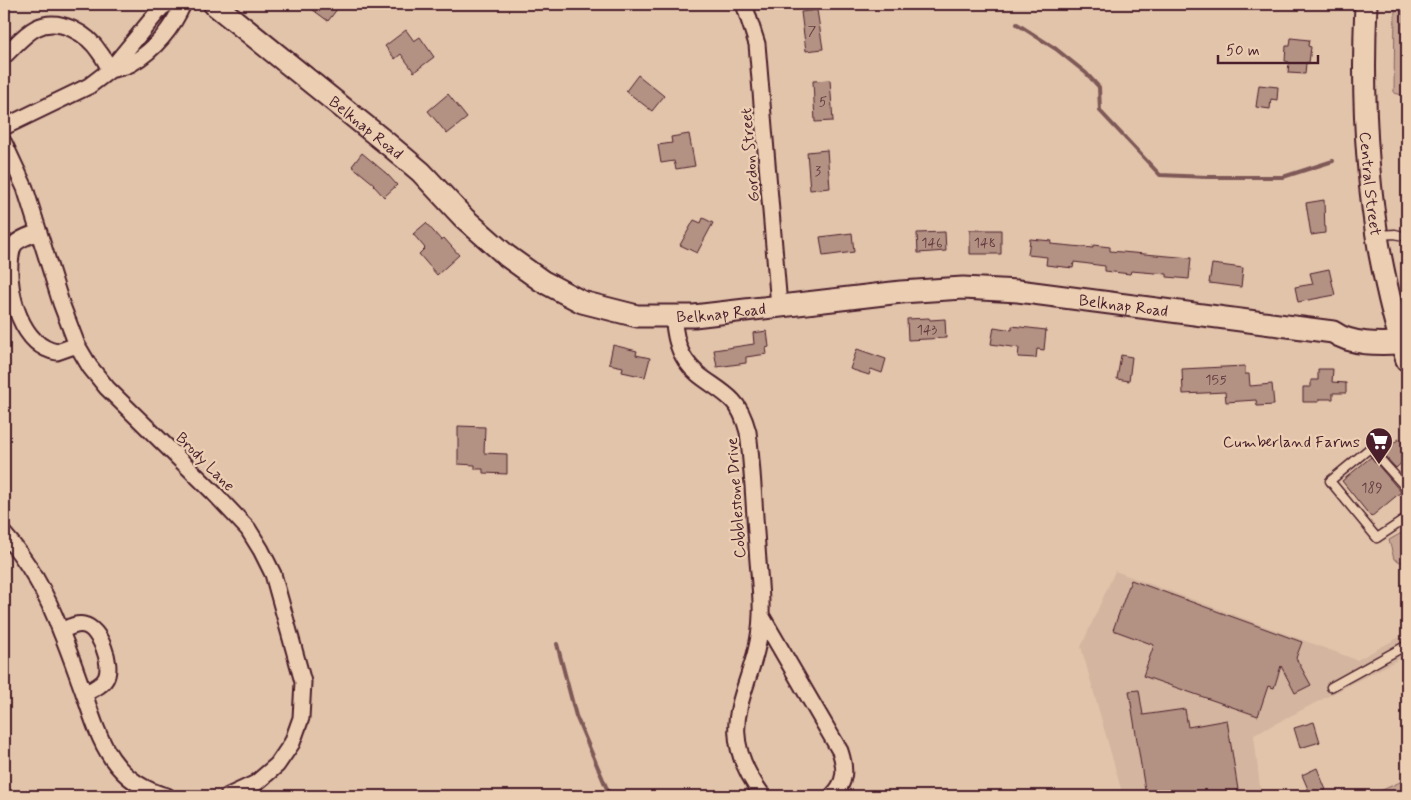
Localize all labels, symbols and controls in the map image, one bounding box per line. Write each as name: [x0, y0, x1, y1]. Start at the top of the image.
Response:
house number: 7: [808, 22, 817, 40]
scale bar: [1218, 32, 1318, 64]
text: 50 m: [1226, 41, 1260, 61]
street label: Belknap Road: [324, 92, 407, 165]
house number: 5: [819, 93, 827, 111]
street label: Gordon Street: [736, 107, 765, 203]
street label: Central Street: [1354, 131, 1386, 238]
house number: 3: [815, 162, 821, 180]
house number: 146: [921, 234, 943, 252]
house number: 148: [974, 234, 996, 252]
street label: Belknap Road: [1078, 290, 1169, 322]
street label: Belknap Road: [676, 299, 767, 328]
house number: 143: [917, 321, 938, 339]
house number: 155: [1205, 371, 1227, 389]
supermarket icon: Cumberland Farms: [1364, 426, 1394, 465]
street label: Brody Lane: [171, 428, 239, 496]
place label: Cumberland Farms: [1223, 432, 1360, 453]
street label: Cobblestone Drive: [722, 437, 751, 559]
house number: 189: [1361, 479, 1383, 497]

